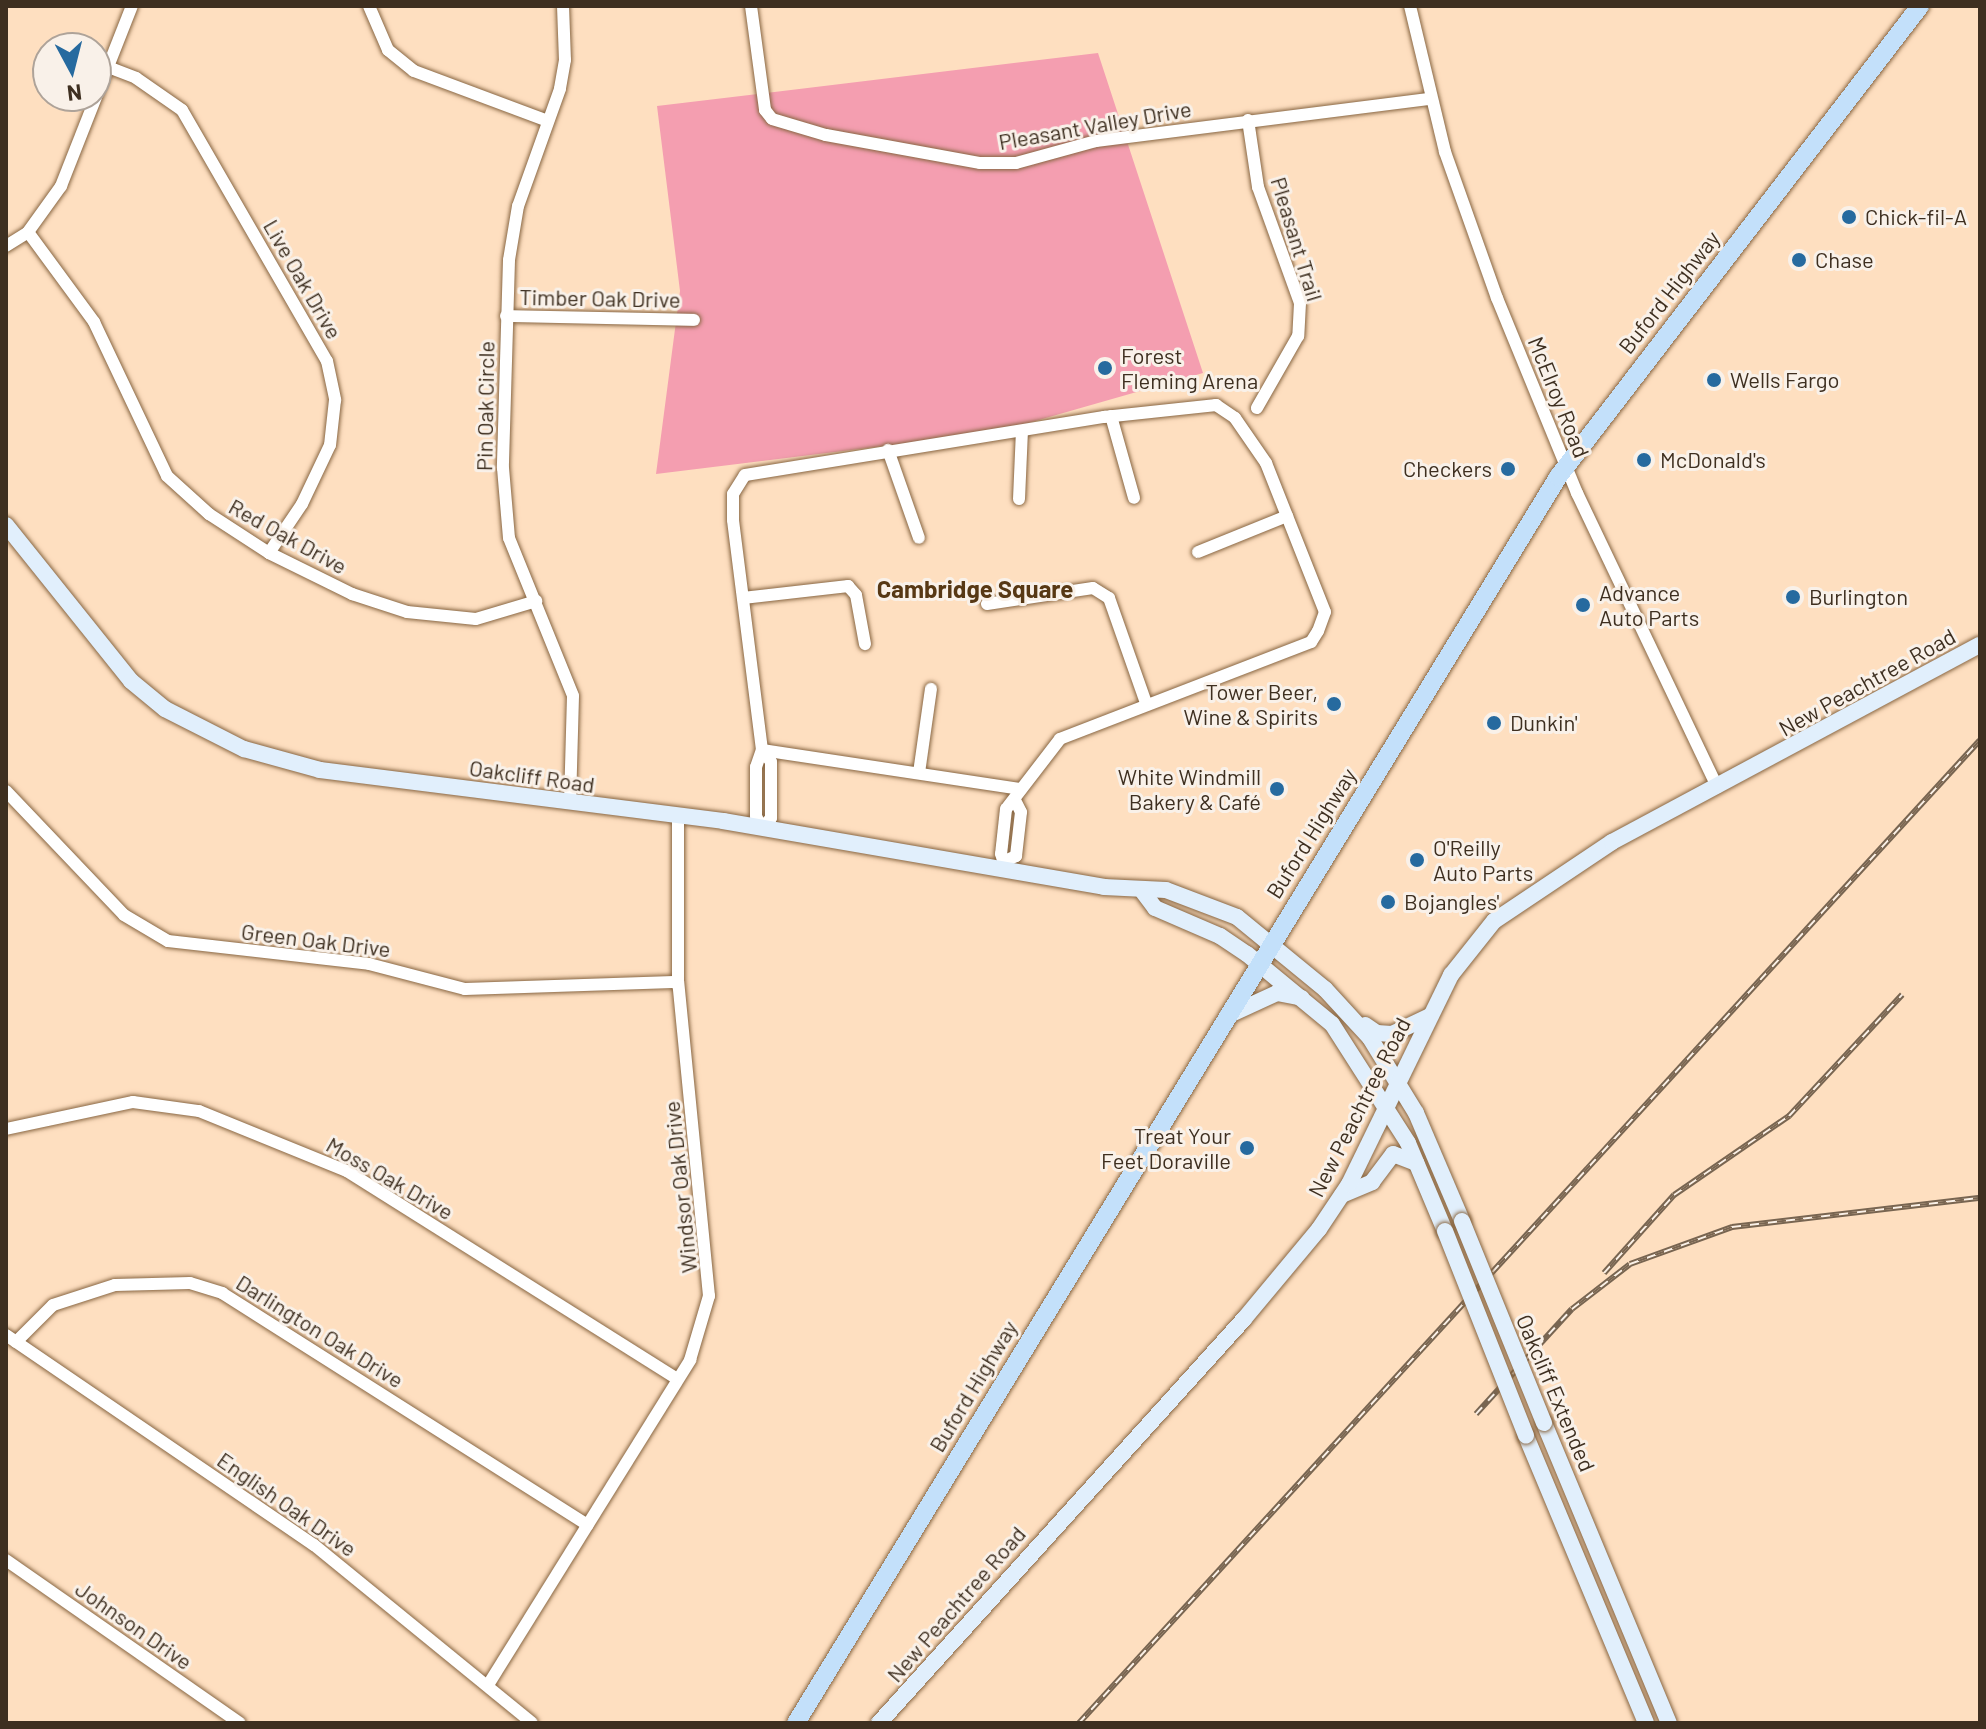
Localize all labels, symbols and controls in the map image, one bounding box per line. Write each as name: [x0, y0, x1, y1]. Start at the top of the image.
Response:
north arrow: [32, 32, 112, 112]
text: N: [66, 80, 84, 108]
street label: Pleasant Valley Drive: [997, 95, 1193, 155]
street label: Pleasant Trail: [1266, 174, 1328, 304]
place label: Chick-fil-A: [1865, 204, 1967, 230]
marker: Chick-fil-A: [1840, 208, 1858, 226]
street label: Live Oak Drive: [258, 215, 348, 343]
street label: Buford Highway: [1613, 225, 1725, 359]
place label: Chase: [1815, 247, 1874, 273]
marker: Chase: [1790, 251, 1808, 269]
street label: Timber Oak Drive: [519, 283, 681, 313]
street label: McElroy Road: [1523, 333, 1595, 461]
street label: Pin Oak Circle: [471, 341, 499, 471]
place label: Forest Fleming Arena: [1121, 342, 1258, 394]
marker: Forest Fleming Arena: [1096, 359, 1114, 377]
place label: Wells Fargo: [1730, 367, 1840, 393]
marker: Wells Fargo: [1705, 371, 1723, 389]
place label: McDonald's: [1660, 447, 1766, 473]
marker: McDonald's: [1635, 451, 1653, 469]
place label: Checkers: [1403, 456, 1492, 482]
marker: Checkers: [1499, 460, 1517, 478]
street label: Red Oak Drive: [224, 493, 352, 579]
district label: Cambridge Square: [877, 575, 1073, 603]
place label: Advance Auto Parts: [1599, 579, 1699, 630]
place label: Burlington: [1809, 584, 1908, 610]
marker: Burlington: [1784, 588, 1802, 606]
marker: Advance Auto Parts: [1574, 596, 1592, 614]
street label: New Peachtree Road: [1774, 623, 1960, 741]
place label: Tower Beer, Wine & Spirits: [1184, 678, 1318, 730]
marker: Tower Beer, Wine & Spirits: [1325, 695, 1343, 713]
place label: Dunkin': [1510, 710, 1578, 736]
marker: Dunkin': [1485, 714, 1503, 732]
street label: Oakcliff Road: [468, 754, 596, 798]
place label: White Windmill Bakery & Café: [1118, 763, 1261, 814]
street label: Buford Highway: [1260, 763, 1362, 903]
marker: White Windmill Bakery & Café: [1268, 780, 1286, 798]
place label: O'Reilly Auto Parts: [1433, 834, 1533, 886]
marker: O'Reilly Auto Parts: [1408, 851, 1426, 869]
place label: Bojangles': [1404, 889, 1500, 915]
marker: Bojangles': [1379, 893, 1397, 911]
street label: Green Oak Drive: [240, 918, 392, 962]
street label: New Peachtree Road: [1302, 1013, 1416, 1201]
street label: Windsor Oak Drive: [658, 1100, 702, 1274]
place label: Treat Your Feet Doraville: [1101, 1122, 1231, 1174]
street label: Moss Oak Drive: [322, 1131, 458, 1225]
marker: Treat Your Feet Doraville: [1238, 1139, 1256, 1157]
street label: Darlington Oak Drive: [232, 1269, 408, 1393]
street label: Oakcliff Extended: [1511, 1310, 1601, 1476]
street label: Buford Highway: [923, 1315, 1023, 1457]
street label: English Oak Drive: [212, 1446, 362, 1562]
street label: New Peachtree Road: [881, 1521, 1031, 1687]
street label: Johnson Drive: [71, 1575, 197, 1675]

